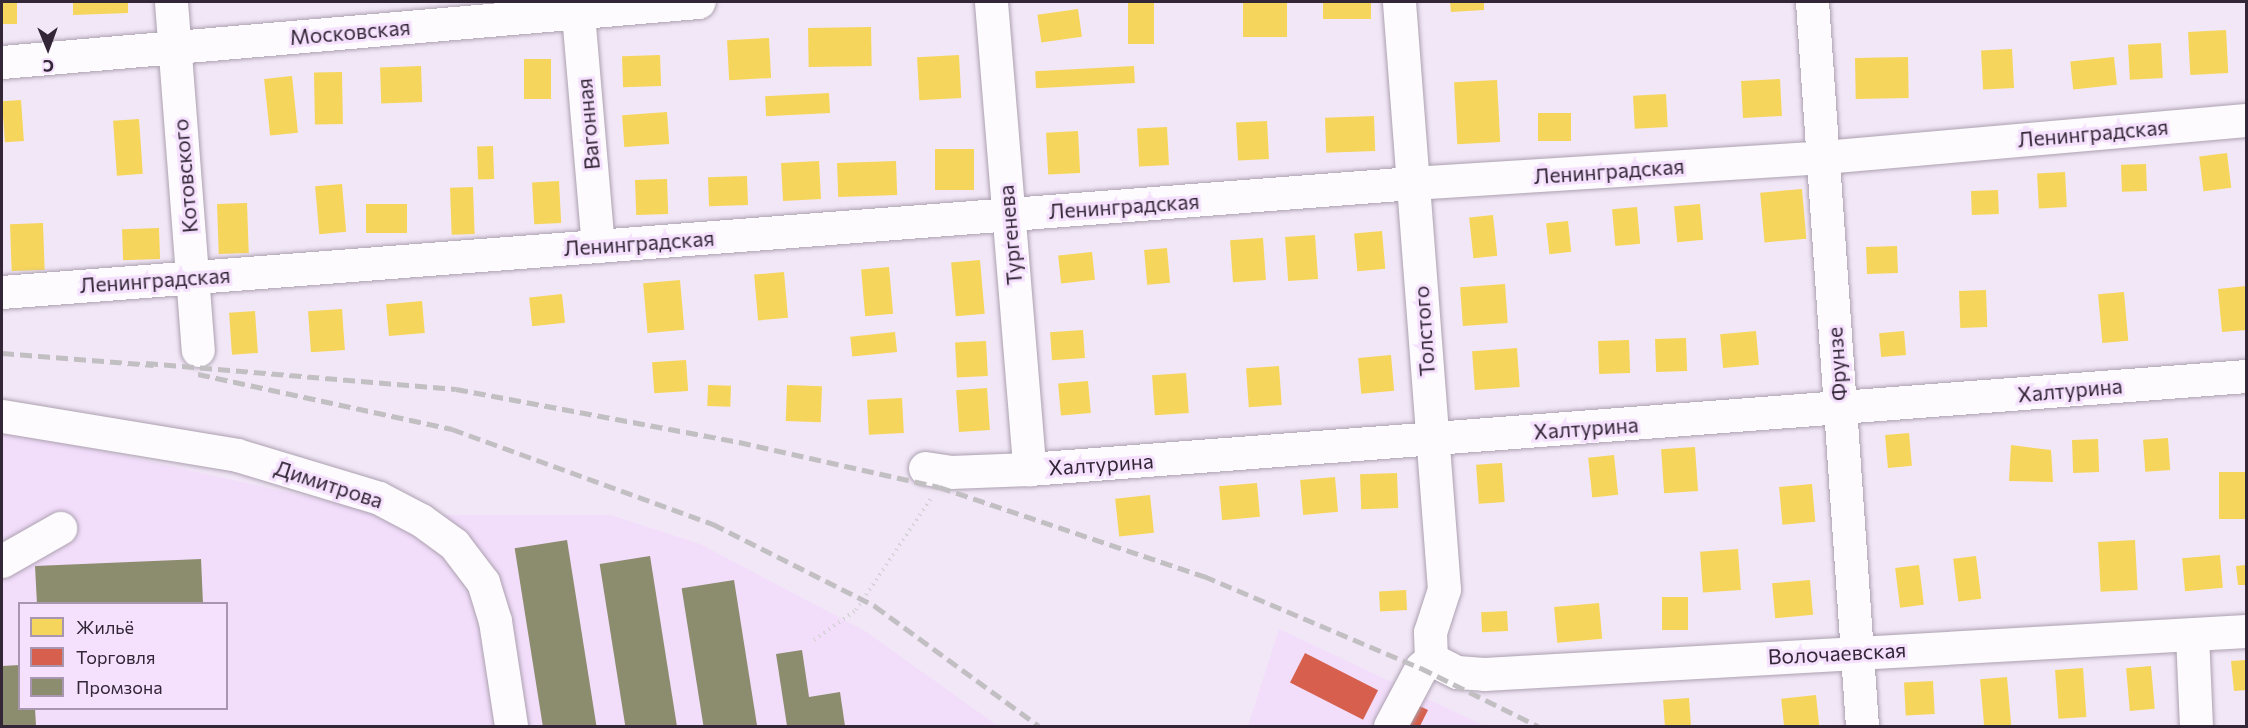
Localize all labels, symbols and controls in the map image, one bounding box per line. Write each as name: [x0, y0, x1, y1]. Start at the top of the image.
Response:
street label: Московская: [289, 14, 411, 50]
north arrow: [18, 18, 78, 78]
text: С: [43, 57, 54, 76]
street label: Вагонная: [571, 77, 605, 171]
street label: Ленинградская: [2017, 114, 2169, 152]
street label: Котовского: [167, 118, 203, 234]
street label: Ленинградская: [1533, 153, 1685, 189]
street label: Тургенева: [993, 184, 1027, 286]
street label: Ленинградская: [1048, 188, 1200, 224]
street label: Ленинградская: [563, 225, 715, 261]
street label: Ленинградская: [79, 262, 231, 298]
street label: Толстого: [1408, 285, 1440, 377]
street label: Фрунзе: [1822, 326, 1852, 402]
street label: Халтурина: [2017, 373, 2123, 407]
street label: Халтурина: [1533, 412, 1639, 444]
street label: Халтурина: [1048, 448, 1154, 480]
street label: Димитрова: [272, 455, 386, 513]
legend: [18, 602, 228, 710]
text: Жильё: [76, 616, 134, 638]
street label: Волочаевская: [1767, 637, 1907, 669]
text: Торговля: [76, 646, 155, 668]
text: Промзона: [76, 676, 163, 698]

